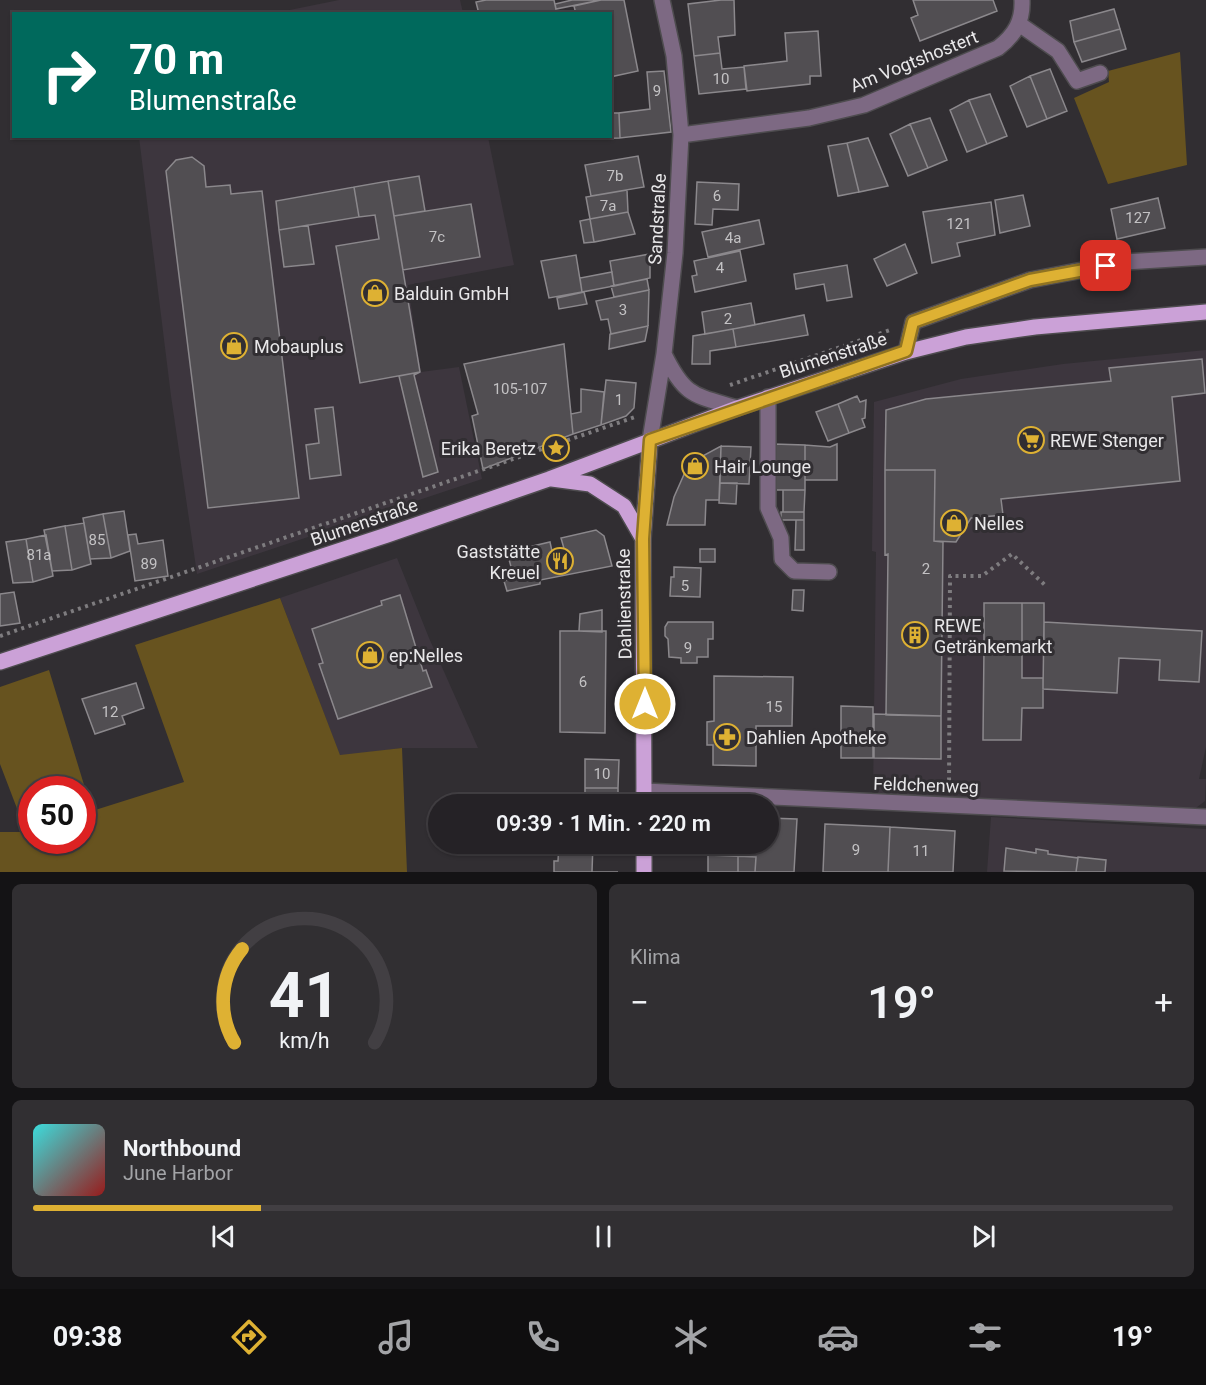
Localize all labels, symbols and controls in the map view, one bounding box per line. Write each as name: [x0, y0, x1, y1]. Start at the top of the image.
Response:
street label: Am Vogtshostert: [847, 26, 981, 96]
text: 70 m: [129, 35, 224, 84]
icon: right: [30, 36, 108, 114]
house number: 10: [713, 70, 729, 88]
house number: 9: [653, 82, 661, 100]
text: Blumenstraße: [129, 85, 297, 117]
house number: 7b: [607, 167, 623, 185]
street label: Sandstraße: [644, 173, 670, 265]
house number: 6: [713, 187, 721, 205]
house number: 7a: [600, 197, 616, 215]
house number: 127: [1125, 209, 1151, 227]
house number: 121: [946, 215, 972, 233]
house number: 7c: [429, 228, 445, 246]
house number: 4a: [725, 229, 741, 247]
pin: [1080, 240, 1131, 291]
icon: arrive: [1089, 249, 1122, 282]
house number: 4: [716, 259, 725, 277]
shop icon: Balduin GmbH: [360, 278, 390, 308]
place label: Balduin GmbH: [394, 283, 509, 304]
house number: 3: [619, 301, 627, 319]
house number: 2: [724, 310, 732, 328]
street label: Blumenstraße: [777, 328, 889, 382]
shop icon: Mobauplus: [219, 331, 249, 361]
place label: Mobauplus: [254, 336, 344, 357]
house number: 105-107: [493, 380, 547, 398]
house number: 1: [615, 391, 623, 409]
supermarket icon: REWE Stenger: [1016, 425, 1046, 455]
place label: REWE Stenger: [1050, 430, 1164, 451]
place icon: Erika Beretz: [541, 433, 571, 463]
place label: Erika Beretz: [441, 438, 536, 459]
shop icon: Hair Lounge: [680, 451, 710, 481]
place label: Hair Lounge: [714, 456, 811, 477]
street label: Blumenstraße: [308, 494, 420, 550]
shop icon: Nelles: [939, 508, 969, 538]
place label: Nelles: [974, 513, 1024, 534]
house number: 85: [89, 531, 105, 549]
place label: Gaststätte Kreuel: [456, 541, 540, 583]
house number: 81a: [26, 546, 52, 564]
restaurant icon: Gaststätte Kreuel: [545, 546, 575, 576]
street label: Dahlienstraße: [613, 548, 635, 660]
house number: 89: [141, 555, 157, 573]
house number: 2: [922, 560, 930, 578]
house number: 5: [681, 577, 689, 595]
place label: REWE Getränkemarkt: [934, 615, 1052, 657]
building icon: REWE Getränkemarkt: [900, 620, 930, 650]
house number: 9: [684, 639, 692, 657]
shop icon: ep:Nelles: [355, 640, 385, 670]
place label: ep:Nelles: [389, 645, 463, 666]
position arrow: [613, 672, 677, 736]
house number: 6: [579, 673, 587, 691]
house number: 15: [766, 698, 782, 716]
house number: 12: [102, 703, 118, 721]
pharmacy icon: Dahlien Apotheke: [712, 722, 742, 752]
place label: Dahlien Apotheke: [746, 727, 886, 748]
house number: 10: [594, 765, 610, 783]
street label: Feldchenweg: [873, 773, 979, 797]
speed limit sign: 50: [18, 776, 96, 854]
text: 09:39 · 1 Min. · 220 m: [496, 811, 711, 836]
house number: 9: [852, 841, 860, 859]
house number: 11: [913, 842, 929, 860]
text: Klima: [630, 945, 681, 969]
text: 41: [269, 959, 340, 1032]
text: 19°: [867, 976, 936, 1029]
text: −: [630, 983, 649, 1022]
text: +: [1154, 983, 1173, 1022]
text: km/h: [279, 1028, 330, 1053]
text: Northbound: [123, 1136, 241, 1161]
text: June Harbor: [123, 1161, 233, 1185]
icon: previous: [207, 1220, 240, 1253]
icon: pause: [587, 1220, 620, 1253]
icon: next: [967, 1220, 1000, 1253]
icon: directions: [228, 1316, 270, 1358]
icon: music: [375, 1316, 417, 1358]
icon: phone: [522, 1316, 564, 1358]
icon: climate: [670, 1316, 712, 1358]
icon: car: [817, 1316, 859, 1358]
icon: filters: [964, 1316, 1006, 1358]
text: 09:38: [53, 1321, 122, 1353]
text: 19°: [1112, 1321, 1153, 1353]

